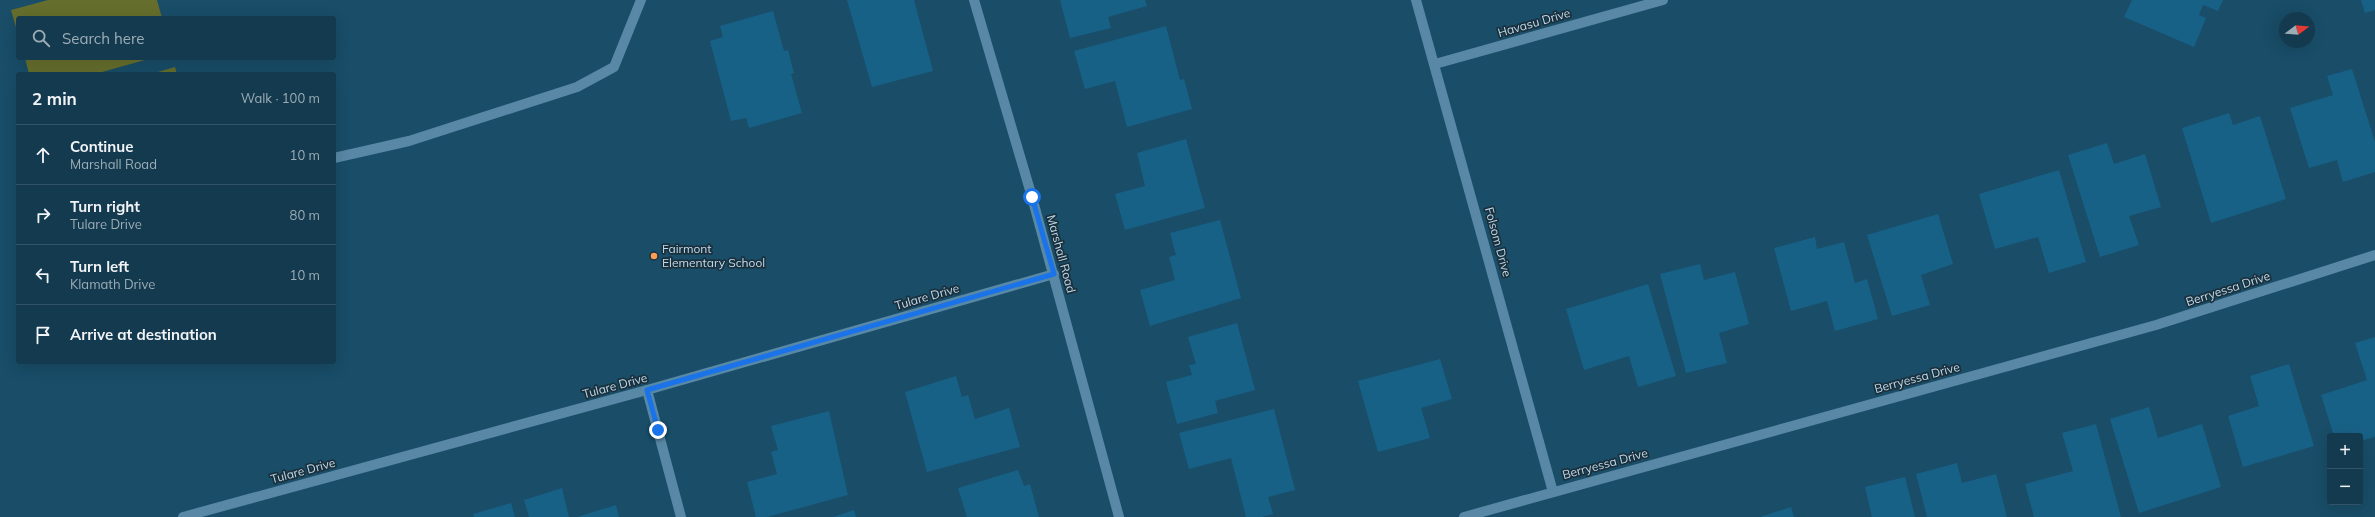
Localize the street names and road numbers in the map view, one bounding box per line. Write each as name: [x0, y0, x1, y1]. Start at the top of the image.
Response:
street label: Havasu Drive: [1496, 5, 1572, 40]
street label: Folsom Drive: [1482, 205, 1515, 278]
street label: Marshall Road: [1044, 213, 1079, 295]
street label: Berryessa Drive: [2184, 268, 2272, 309]
street label: Tulare Drive: [893, 280, 961, 313]
street label: Berryessa Drive: [1873, 359, 1961, 396]
street label: Tulare Drive: [581, 370, 649, 401]
street label: Berryessa Drive: [1561, 445, 1649, 482]
street label: Tulare Drive: [269, 455, 337, 486]

